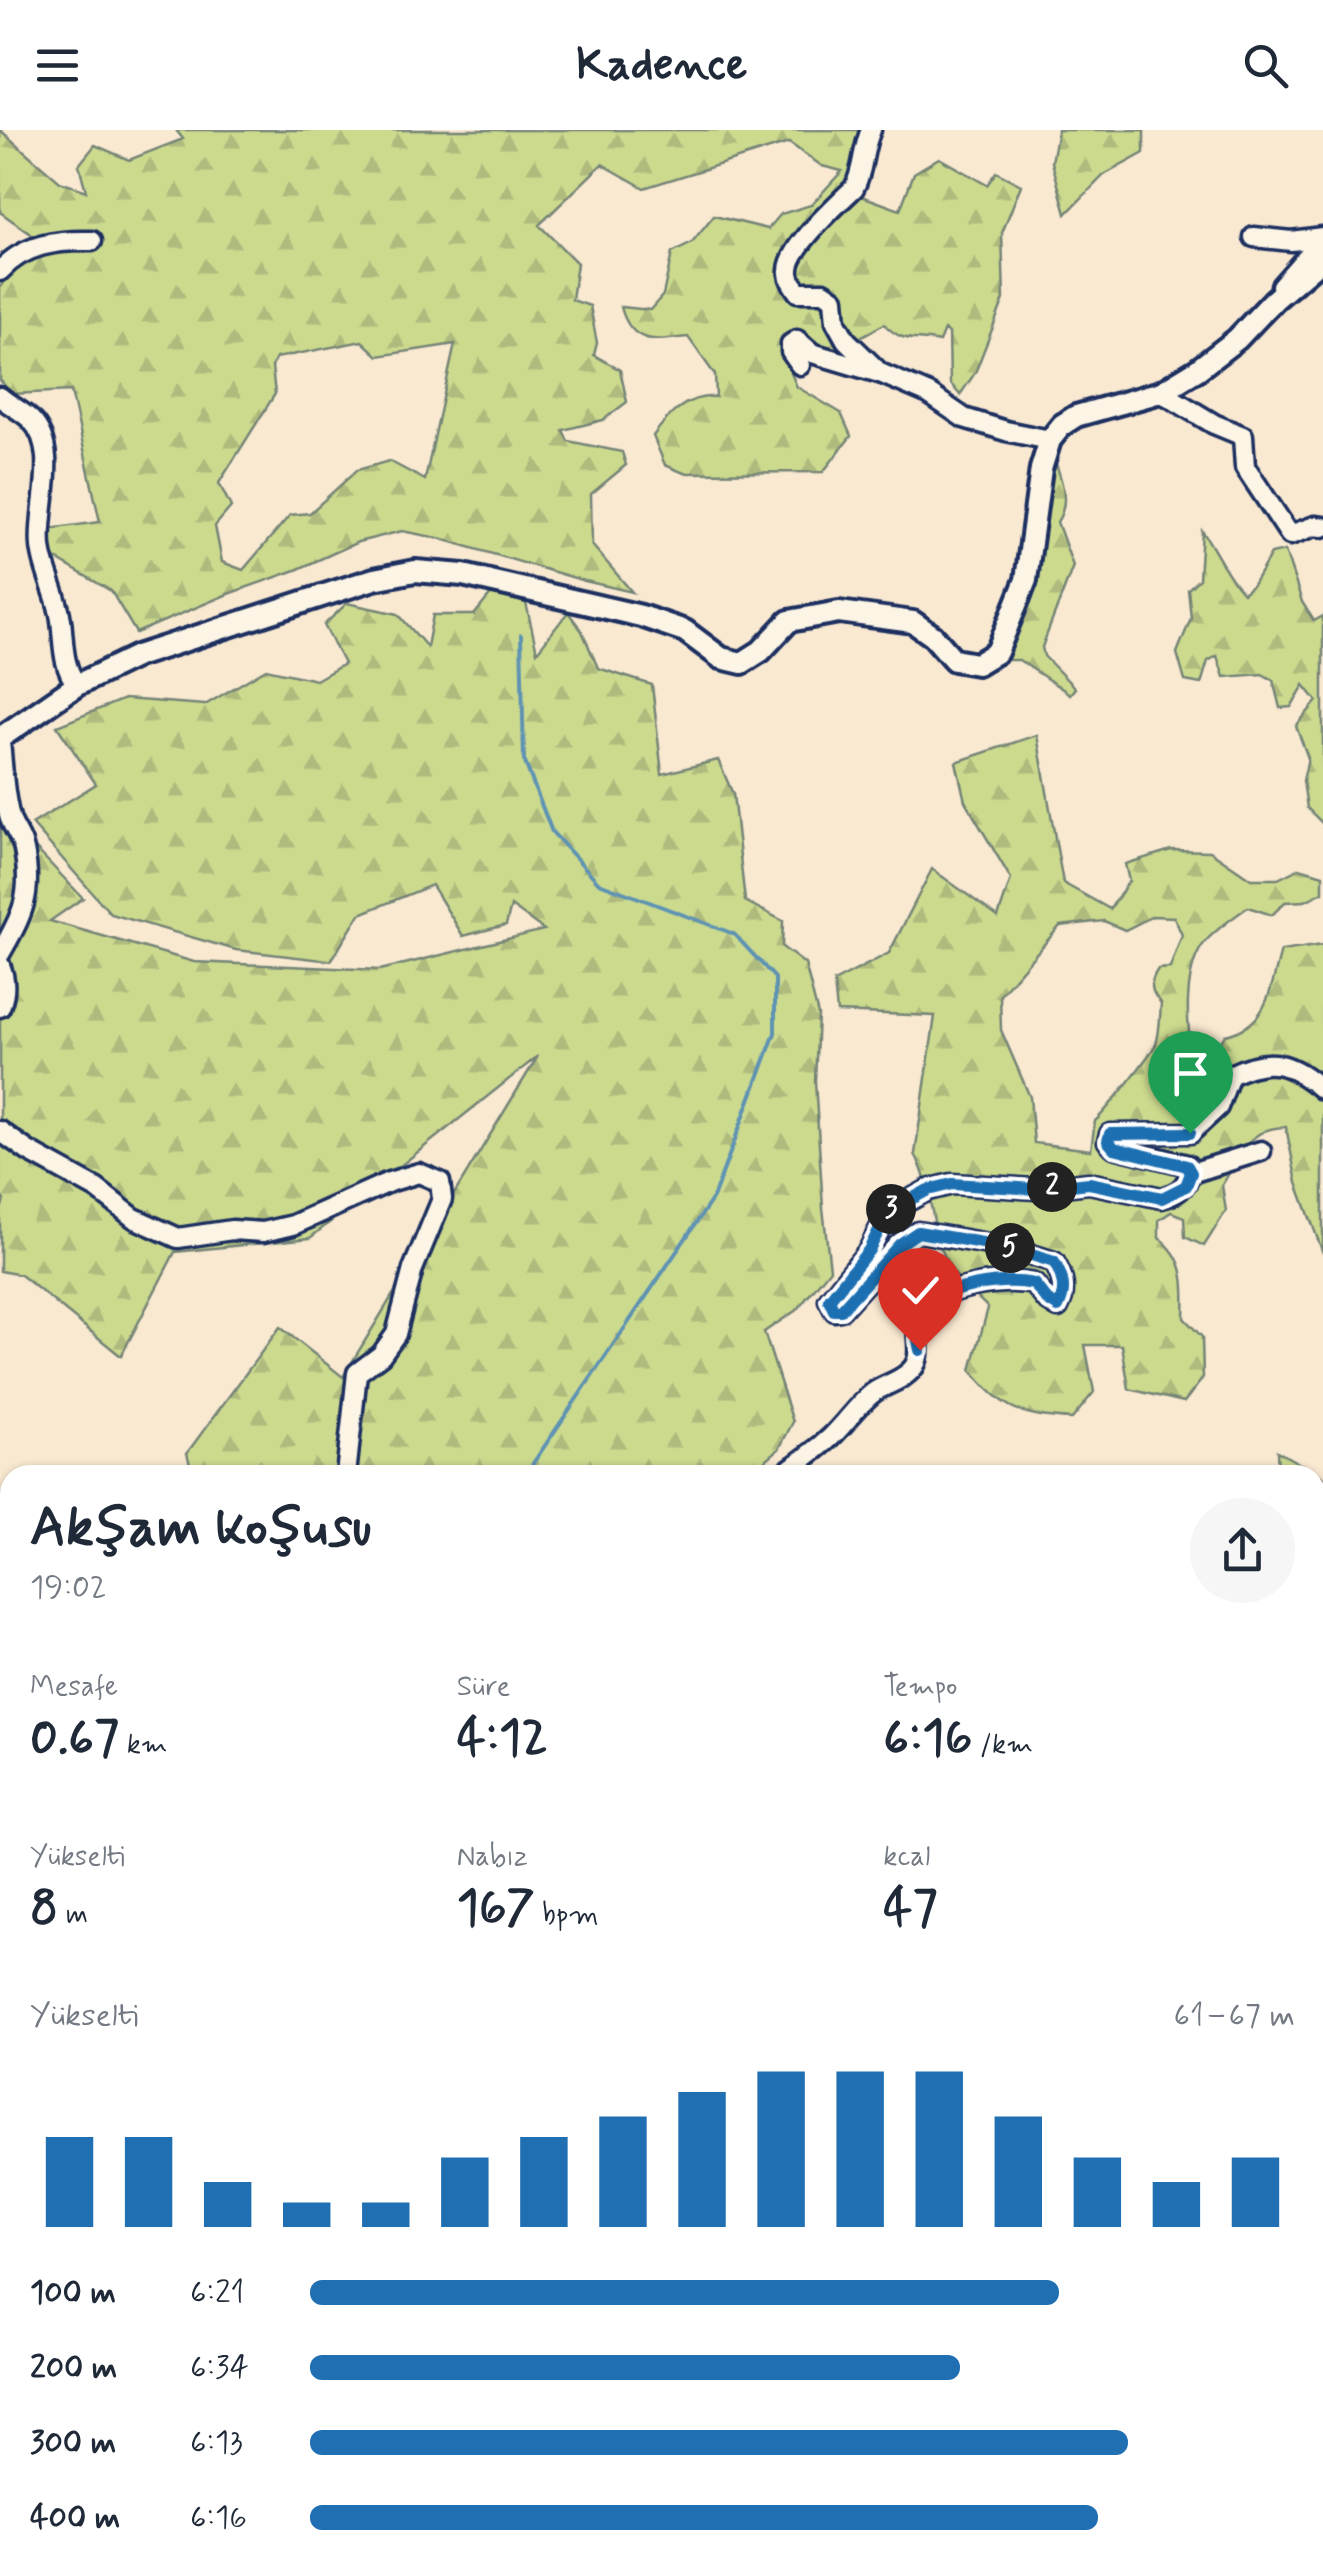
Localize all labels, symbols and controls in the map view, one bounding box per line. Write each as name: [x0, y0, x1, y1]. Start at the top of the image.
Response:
text: Kadence: [576, 36, 747, 95]
icon: menu: [30, 38, 85, 93]
icon: search: [1238, 38, 1293, 93]
pin: [1148, 1031, 1233, 1134]
icon: arrive: [1163, 1046, 1218, 1101]
pin: 2: [1027, 1162, 1077, 1212]
text: 2: [1045, 1168, 1059, 1205]
pin: 3: [866, 1184, 916, 1234]
text: 3: [885, 1190, 897, 1227]
pin: 5: [985, 1223, 1035, 1273]
text: 5: [1002, 1229, 1018, 1266]
pin: [878, 1248, 963, 1351]
icon: check: [893, 1263, 948, 1318]
text: Akşam koşusu: [30, 1493, 372, 1565]
button: share: [1190, 1498, 1295, 1603]
text: 19:02: [30, 1567, 107, 1609]
text: Mesafe: [30, 1669, 118, 1706]
text: Süre: [457, 1669, 510, 1706]
text: Tempo: [883, 1669, 957, 1706]
text: 0.67: [30, 1706, 119, 1772]
text: 4:12: [457, 1706, 548, 1772]
text: 6:16: [883, 1706, 972, 1772]
text: km: [119, 1727, 168, 1764]
text: /km: [972, 1727, 1033, 1764]
text: Yükselti: [30, 1839, 125, 1876]
text: Nabız: [457, 1839, 528, 1876]
text: kcal: [883, 1839, 930, 1876]
text: 8: [30, 1876, 58, 1942]
text: 167: [457, 1876, 535, 1942]
text: 47: [883, 1876, 938, 1942]
text: m: [58, 1897, 88, 1934]
text: bpm: [535, 1897, 599, 1934]
text: Yükselti: [30, 1995, 138, 2037]
text: 61–67 m: [1174, 1995, 1295, 2037]
text: 100 m: [30, 2272, 116, 2314]
text: 6:21: [190, 2272, 244, 2314]
text: 200 m: [30, 2347, 117, 2389]
text: 6:34: [190, 2347, 249, 2389]
text: 300 m: [30, 2422, 116, 2464]
text: 6:13: [190, 2422, 243, 2464]
text: 400 m: [30, 2497, 120, 2539]
text: 6:16: [190, 2497, 247, 2539]

